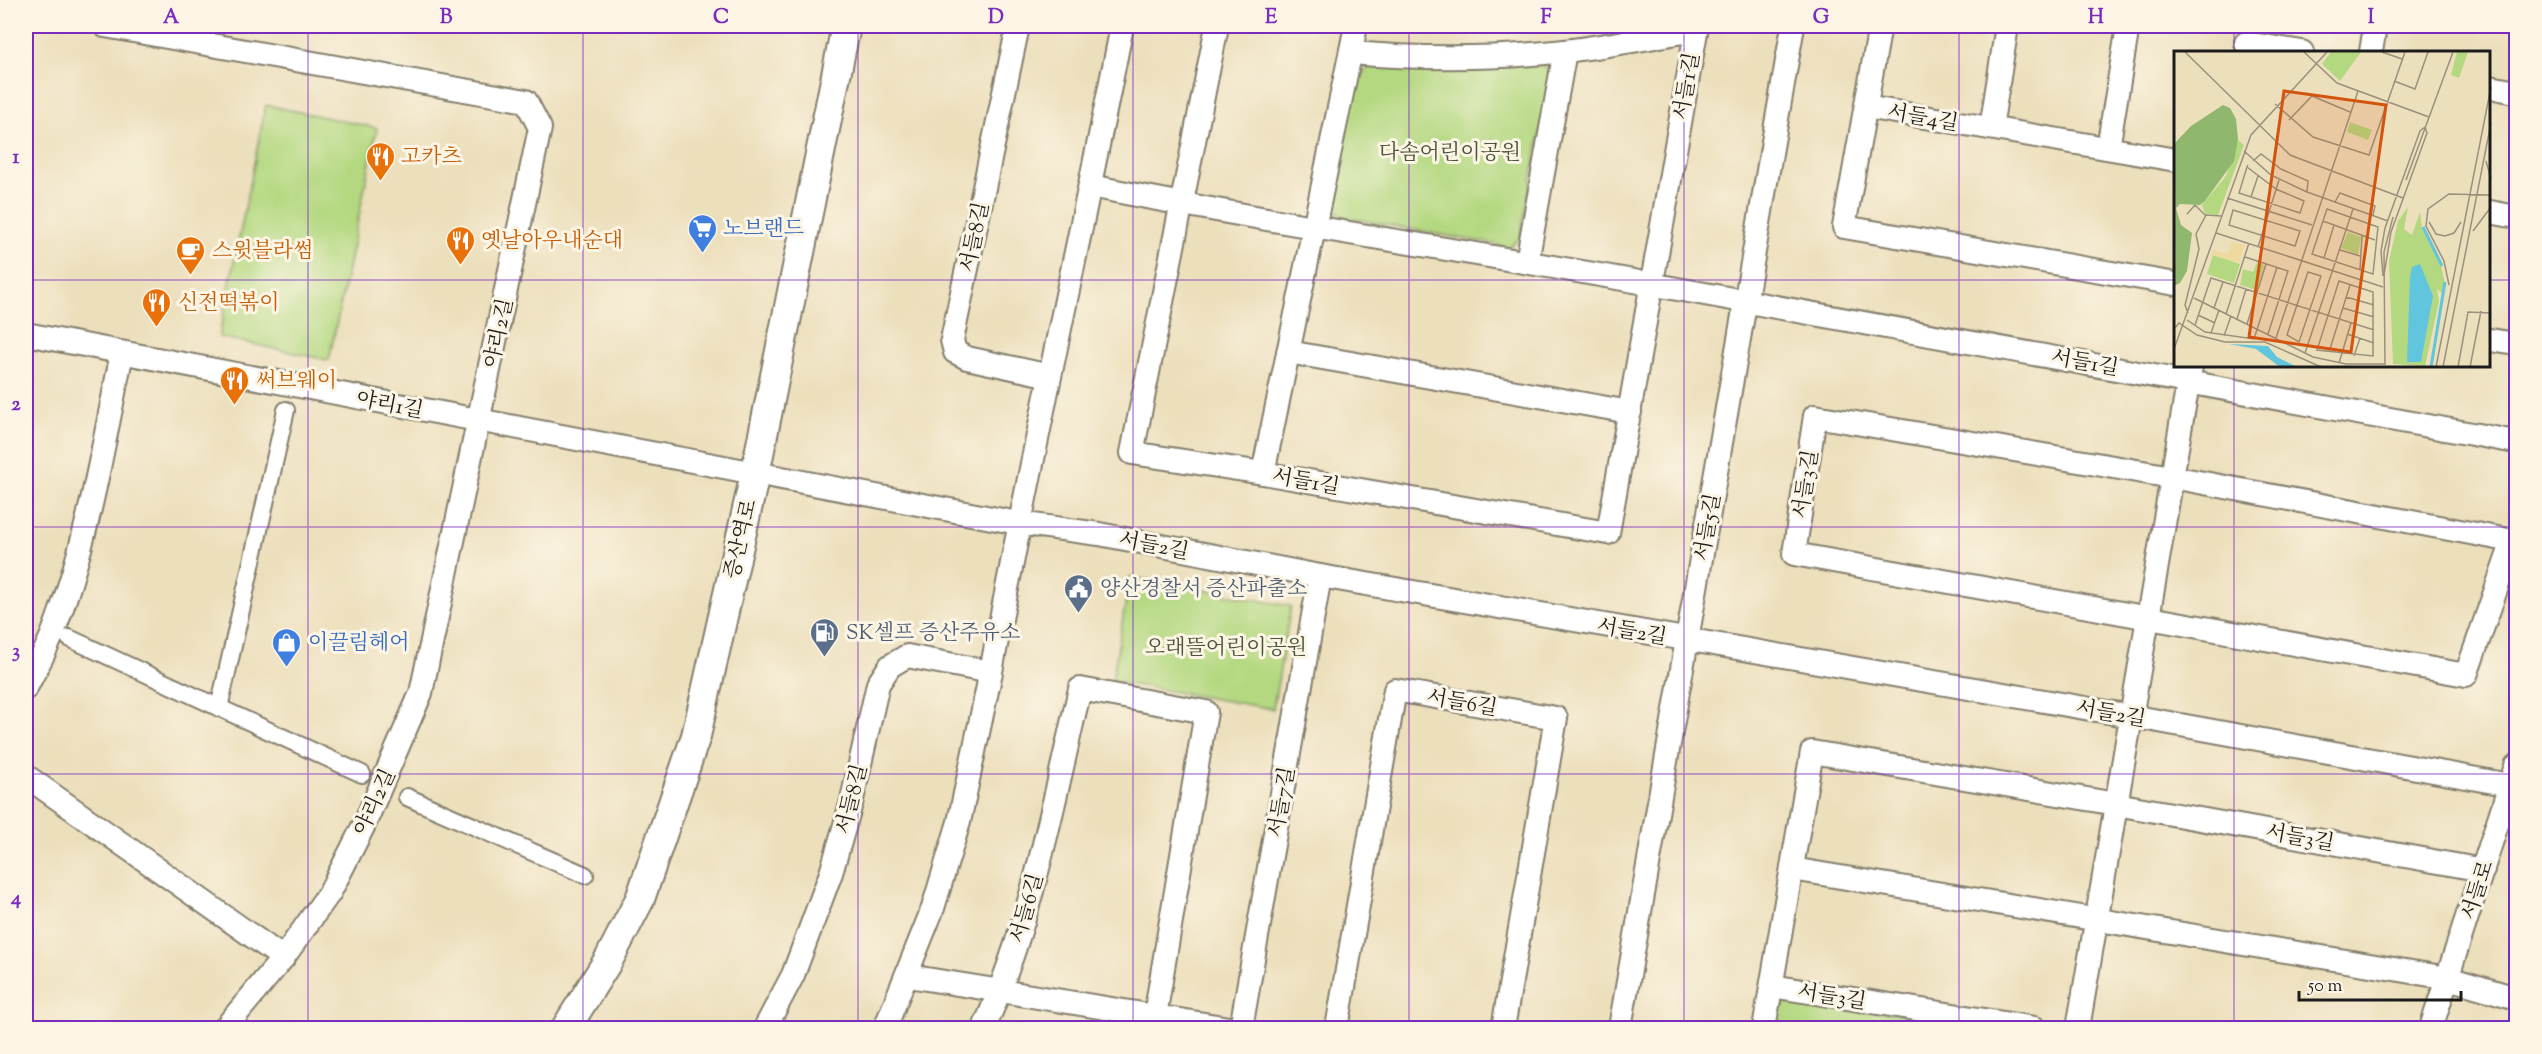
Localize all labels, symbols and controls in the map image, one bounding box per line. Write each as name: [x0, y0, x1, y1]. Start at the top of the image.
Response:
text: A: [163, 4, 180, 33]
text: B: [440, 4, 453, 33]
text: C: [713, 4, 729, 33]
text: D: [988, 4, 1004, 33]
text: E: [1265, 4, 1278, 33]
text: F: [1540, 4, 1552, 33]
text: G: [1813, 4, 1830, 33]
text: H: [2088, 4, 2104, 33]
text: I: [2368, 4, 2375, 33]
street label: 서들1길: [1667, 50, 1709, 122]
inset map: [2174, 51, 2491, 368]
street label: 서들4길: [1885, 98, 1960, 140]
park label: 다솜어린이공원: [1379, 139, 1521, 169]
restaurant icon: 고카츠: [364, 140, 396, 182]
place label: 고카츠: [401, 143, 462, 173]
text: 1: [13, 144, 20, 173]
street label: 서들8길: [954, 199, 998, 275]
supermarket icon: 노브랜드: [686, 212, 718, 254]
place label: 노브랜드: [723, 215, 804, 245]
restaurant icon: 옛날아우내순대: [444, 224, 476, 266]
place label: 옛날아우내순대: [481, 227, 623, 257]
cafe icon: 스윗블라썸: [175, 234, 207, 276]
place label: 스윗블라썸: [212, 237, 313, 267]
restaurant icon: 신전떡볶이: [141, 286, 173, 328]
place label: 신전떡볶이: [178, 289, 279, 319]
street label: 야리2길: [478, 296, 522, 371]
street label: 서들1길: [2049, 343, 2121, 385]
restaurant icon: 써브웨이: [219, 364, 251, 406]
place label: 써브웨이: [256, 367, 337, 397]
street label: 야리1길: [353, 385, 426, 427]
text: 2: [11, 391, 21, 420]
street label: 서들3길: [1787, 448, 1827, 521]
street label: 서들1길: [1270, 462, 1342, 504]
street label: 서들5길: [1688, 491, 1730, 563]
street label: 증산역로: [718, 497, 766, 582]
street label: 서들2길: [1116, 525, 1191, 568]
public building icon: 양산경찰서 증산파출소: [1063, 572, 1095, 614]
place label: 양산경찰서 증산파출소: [1100, 575, 1307, 605]
street label: 서들2길: [1594, 612, 1669, 654]
fuel station icon: SK셀프 증산주유소: [809, 616, 841, 658]
place label: SK셀프 증산주유소: [846, 619, 1020, 649]
shop icon: 이끌림헤어: [271, 626, 303, 668]
place label: 이끌림헤어: [308, 629, 409, 659]
park label: 오래뜰어린이공원: [1145, 634, 1307, 664]
text: 3: [12, 638, 20, 667]
street label: 서들6길: [1424, 683, 1499, 725]
street label: 서들2길: [2073, 694, 2148, 736]
street label: 서들8길: [830, 761, 876, 838]
street label: 야리2길: [347, 764, 404, 841]
street label: 서들7길: [1262, 765, 1304, 840]
street label: 서들3길: [2263, 818, 2336, 860]
street label: 서들로: [2455, 857, 2503, 924]
street label: 서들6길: [1004, 870, 1052, 947]
text: 4: [10, 885, 21, 914]
scale bar: [2299, 964, 2461, 1002]
text: 50 m: [2307, 974, 2343, 1000]
street label: 서들3길: [1795, 978, 1868, 1018]

